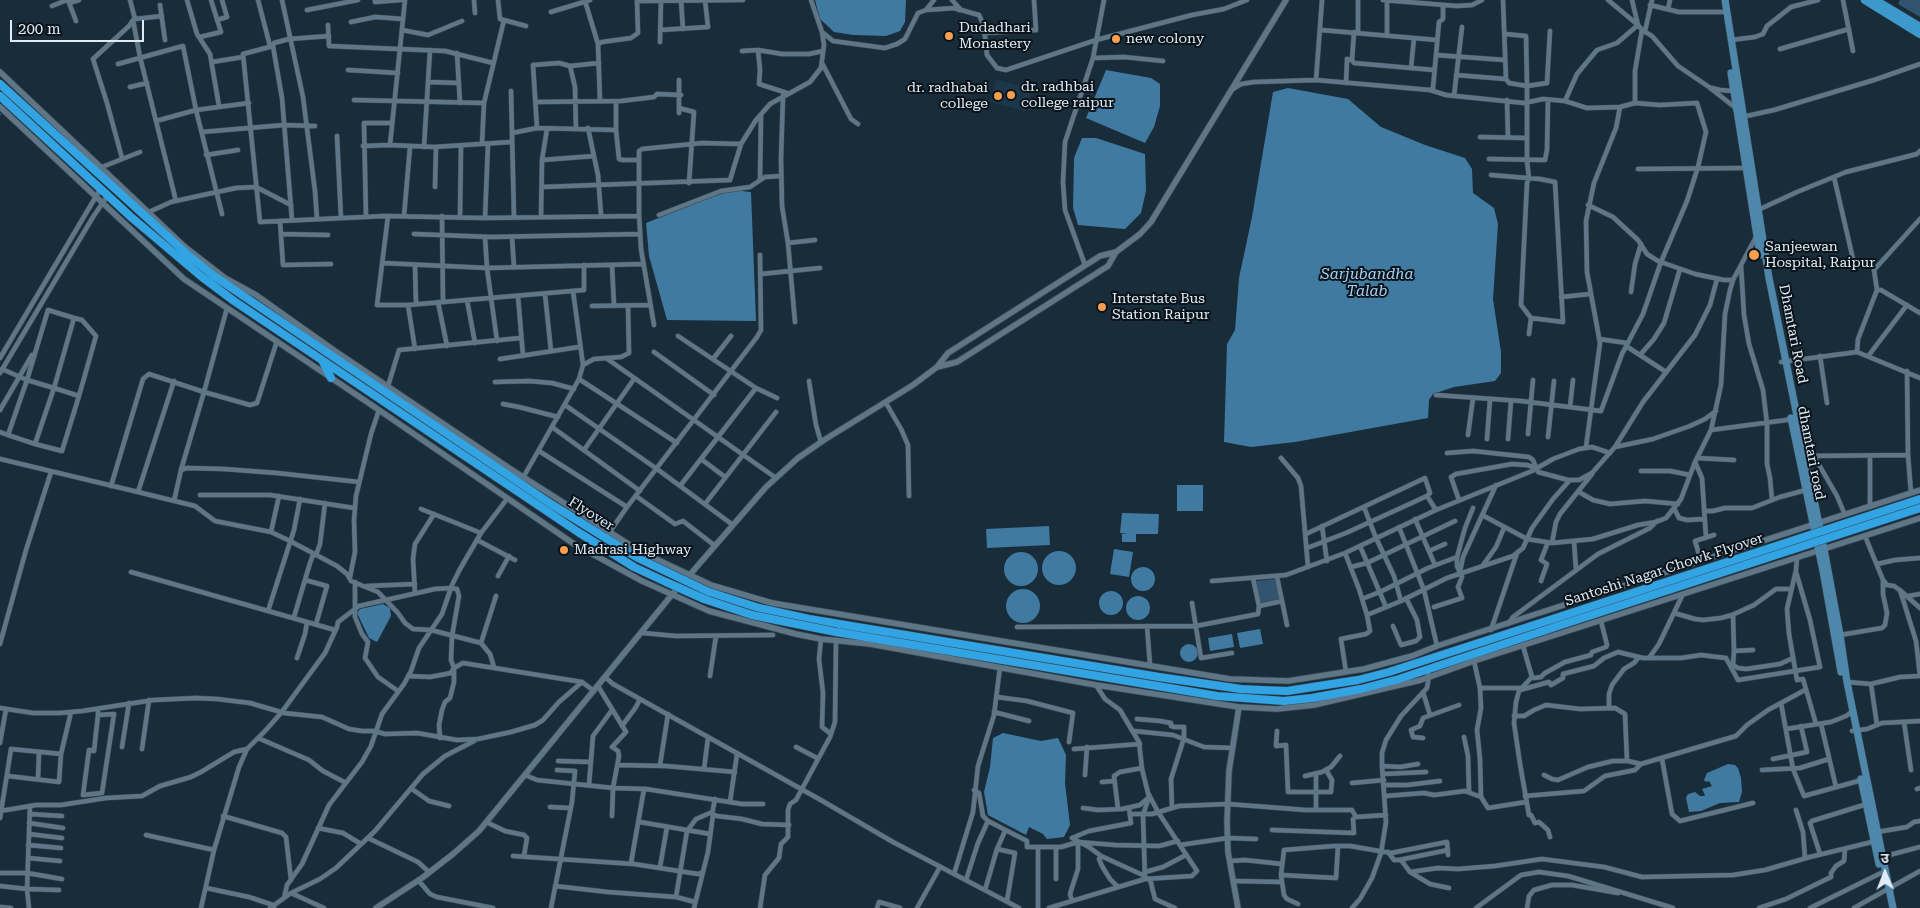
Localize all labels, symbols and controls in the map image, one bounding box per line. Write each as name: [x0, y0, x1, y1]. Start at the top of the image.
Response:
scale bar: [12, 10, 146, 42]
text: 200 m: [18, 20, 61, 38]
place label: Dudadhari Monastery: [959, 20, 1031, 52]
marker: Dudadhari Monastery: [943, 30, 955, 42]
place label: new colony: [1126, 31, 1204, 47]
marker: new colony: [1110, 33, 1122, 45]
place label: dr. radhbai college raipur: [1021, 79, 1114, 111]
place label: dr. radhabai college: [907, 80, 988, 112]
marker: dr. radhbai college raipur: [1005, 89, 1017, 101]
marker: dr. radhabai college: [992, 90, 1004, 102]
place label: Sanjeewan Hospital, Raipur: [1765, 239, 1875, 272]
marker: Sanjeewan Hospital, Raipur: [1747, 248, 1761, 262]
water label: Sarjubandha Talab: [1320, 266, 1414, 301]
street label: Dhamtari Road: [1775, 283, 1811, 385]
place label: Interstate Bus Station Raipur: [1112, 291, 1209, 324]
marker: Interstate Bus Station Raipur: [1096, 301, 1108, 313]
street label: dhamtari road: [1794, 405, 1828, 501]
street label: Flyover: [565, 494, 617, 534]
street label: Santoshi Nagar Chowk Flyover: [1563, 530, 1765, 610]
place label: Madrasi Highway: [574, 542, 691, 558]
marker: Madrasi Highway: [558, 544, 570, 556]
north arrow: [1860, 848, 1910, 898]
text: उ: [1880, 850, 1889, 866]

